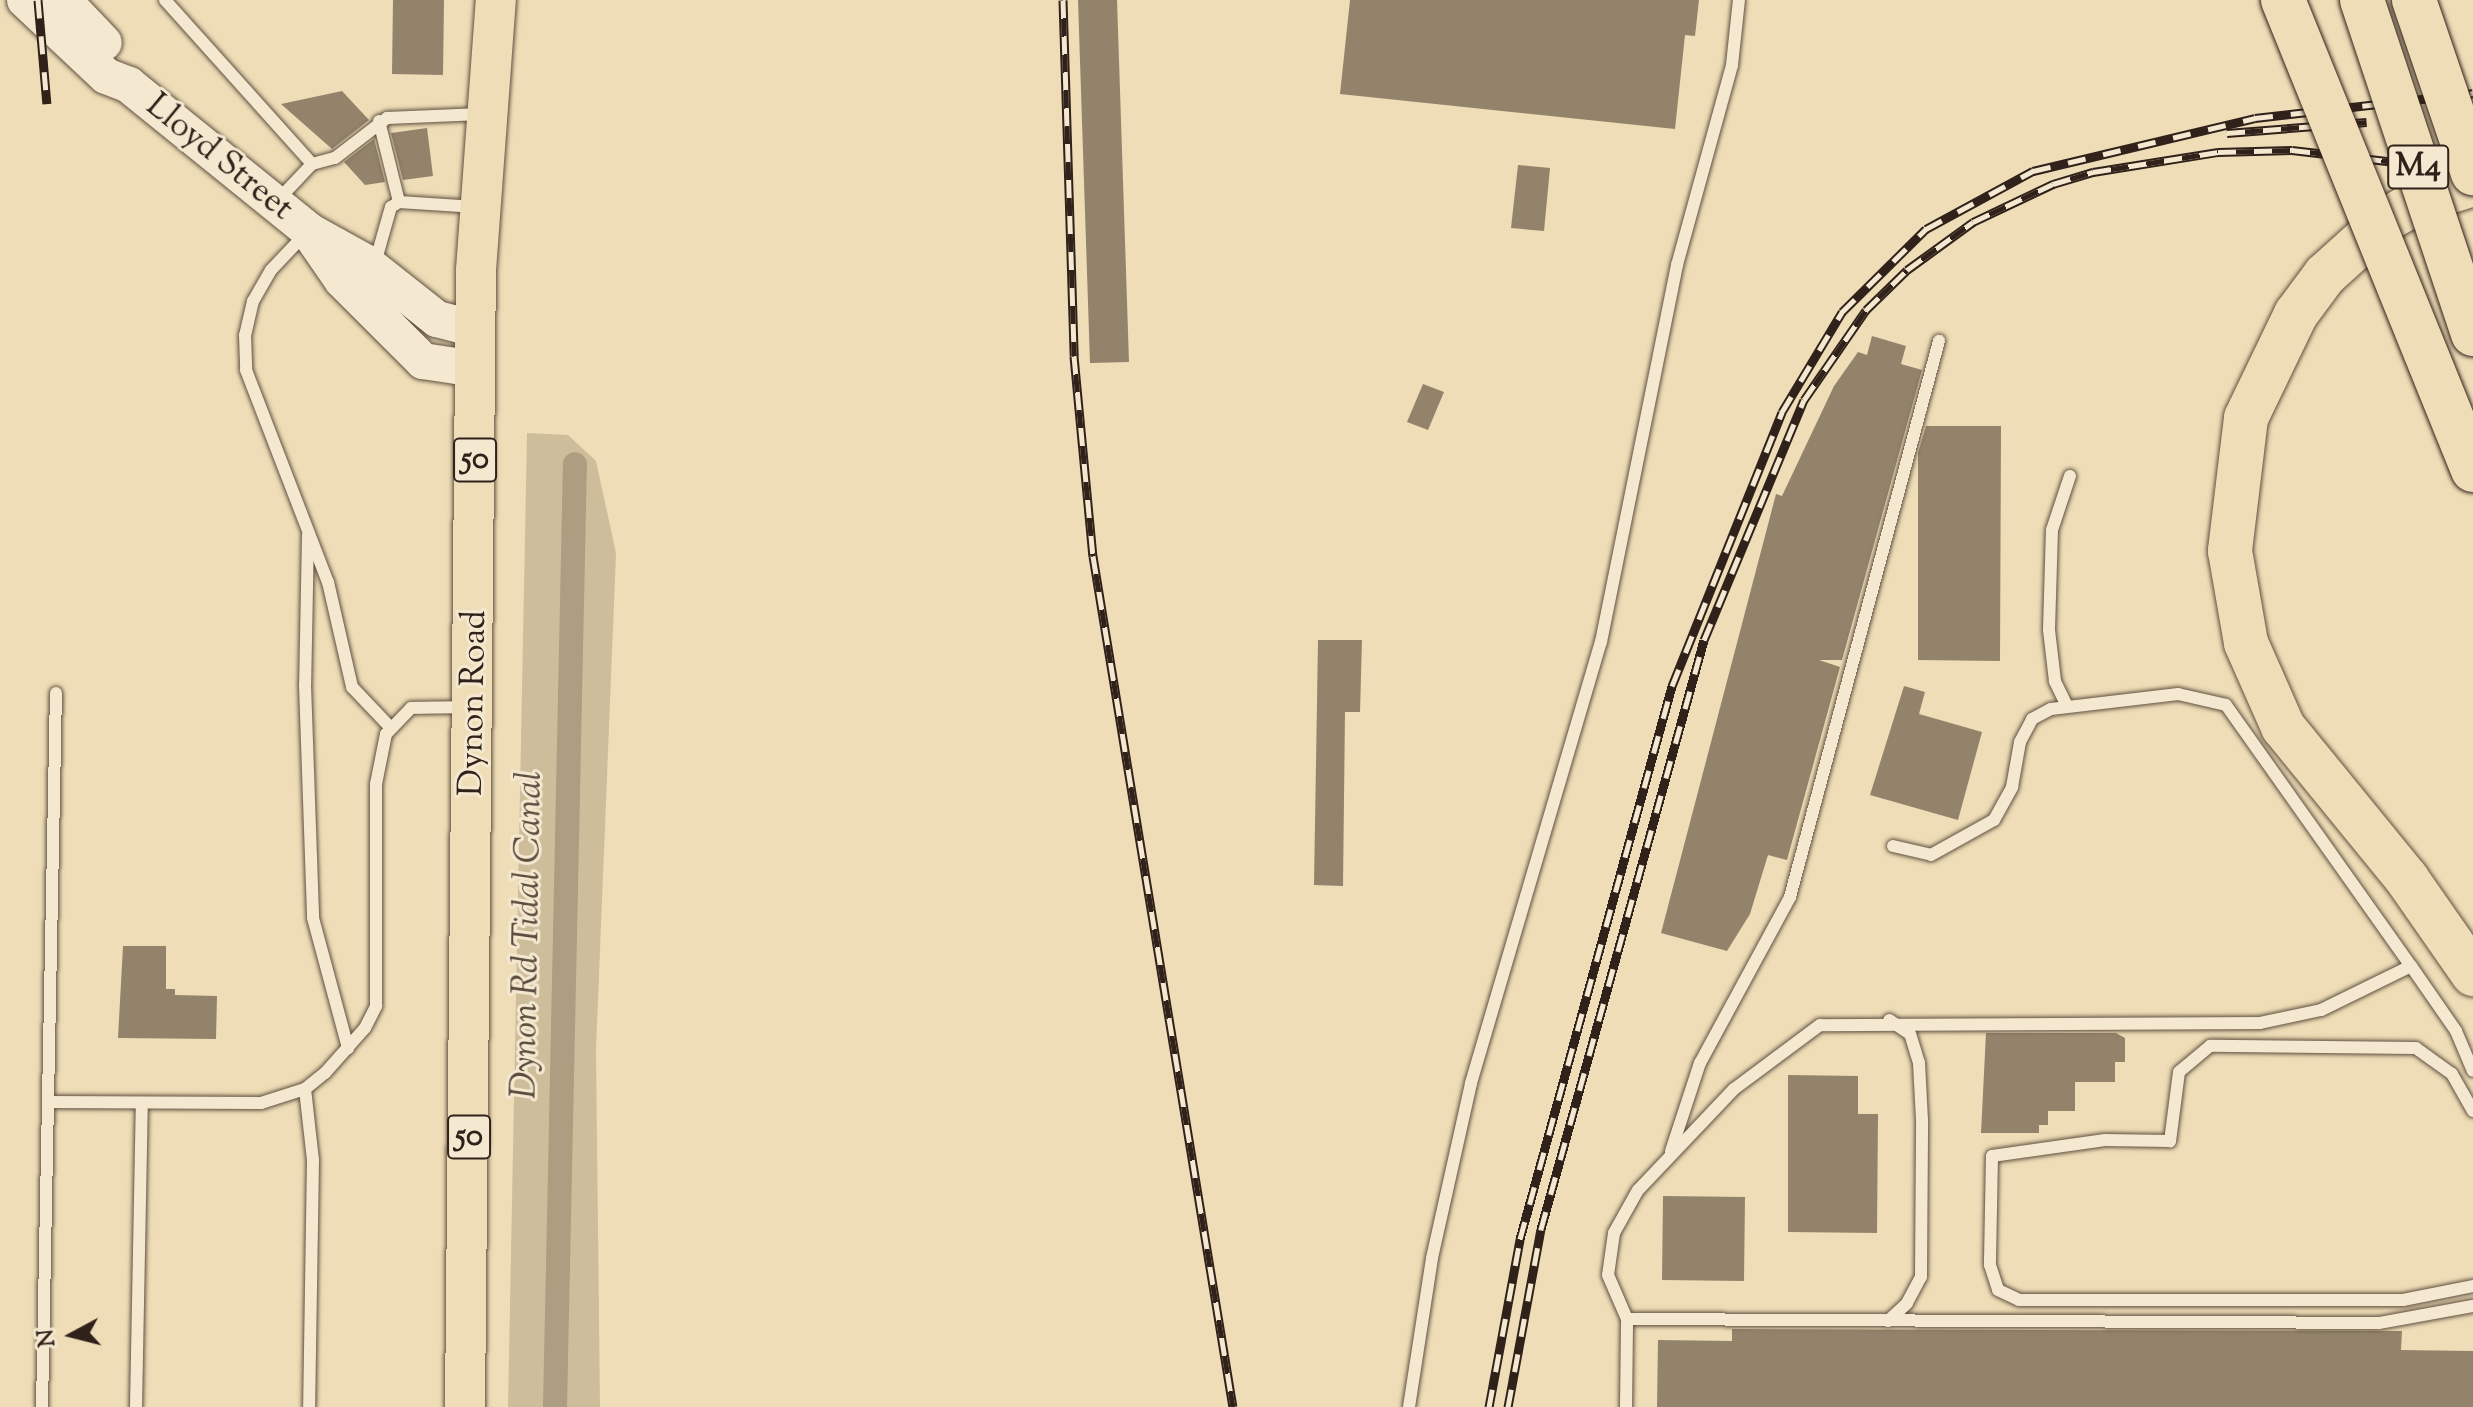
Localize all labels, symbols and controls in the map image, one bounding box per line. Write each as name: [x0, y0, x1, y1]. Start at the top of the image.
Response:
street label: Lloyd Street: [137, 86, 301, 230]
road number: M4: [2386, 139, 2450, 195]
road number: 50: [453, 432, 497, 488]
street label: Dynon Road: [452, 610, 496, 796]
water label: Dynon Rd Tidal Canal: [505, 771, 553, 1099]
road number: 50: [447, 1109, 491, 1165]
north arrow: [32, 1295, 112, 1375]
text: N: [31, 1327, 65, 1349]

